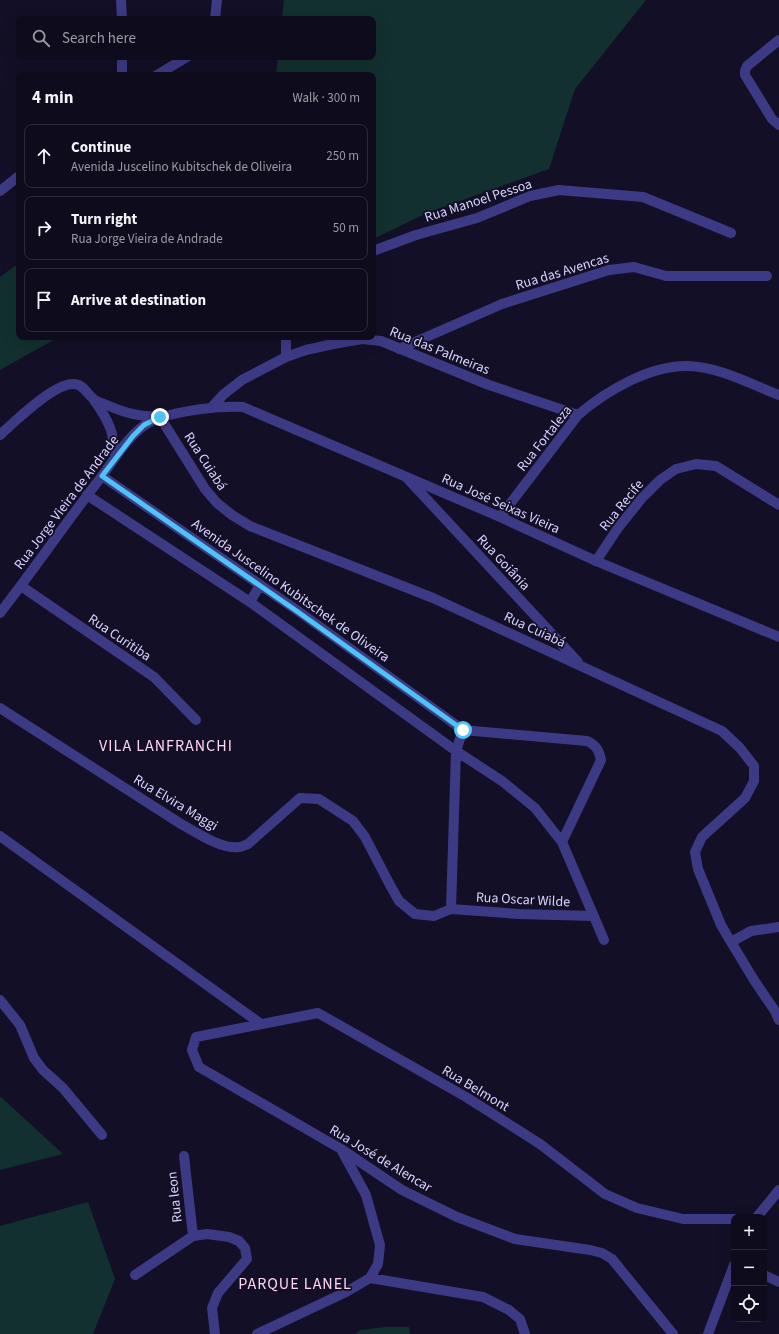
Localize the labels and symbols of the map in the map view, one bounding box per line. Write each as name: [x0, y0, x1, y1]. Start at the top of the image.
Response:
street label: Rua Manoel Pessoa: [422, 174, 535, 228]
street label: Rua das Avencas: [513, 248, 612, 296]
street label: Rua das Palmeiras: [387, 322, 493, 380]
street label: Rua Fortaleza: [512, 401, 577, 476]
route end: [151, 408, 169, 426]
street label: Rua Cuiabá: [179, 428, 232, 495]
street label: Rua Jorge Vieira de Andrade: [10, 431, 124, 574]
street label: Rua José Seixas Vieira: [438, 469, 563, 539]
street label: Rua Recife: [595, 476, 649, 536]
street label: Avenida Juscelino Kubitschek de Oliveira: [187, 514, 394, 667]
street label: Rua Goiânia: [472, 530, 535, 595]
street label: Rua Cuiabá: [500, 607, 569, 653]
street label: Rua Curitiba: [84, 609, 155, 666]
route start: [454, 721, 472, 739]
district label: VILA LANFRANCHI: [99, 735, 233, 757]
street label: Rua Elvira Maggi: [129, 770, 222, 836]
street label: Rua Oscar Wilde: [475, 888, 571, 912]
street label: Rua Belmont: [438, 1061, 513, 1117]
street label: Rua José de Alencar: [325, 1120, 436, 1198]
street label: Rua leon: [162, 1170, 188, 1223]
district label: PARQUE LANEL: [238, 1273, 352, 1295]

